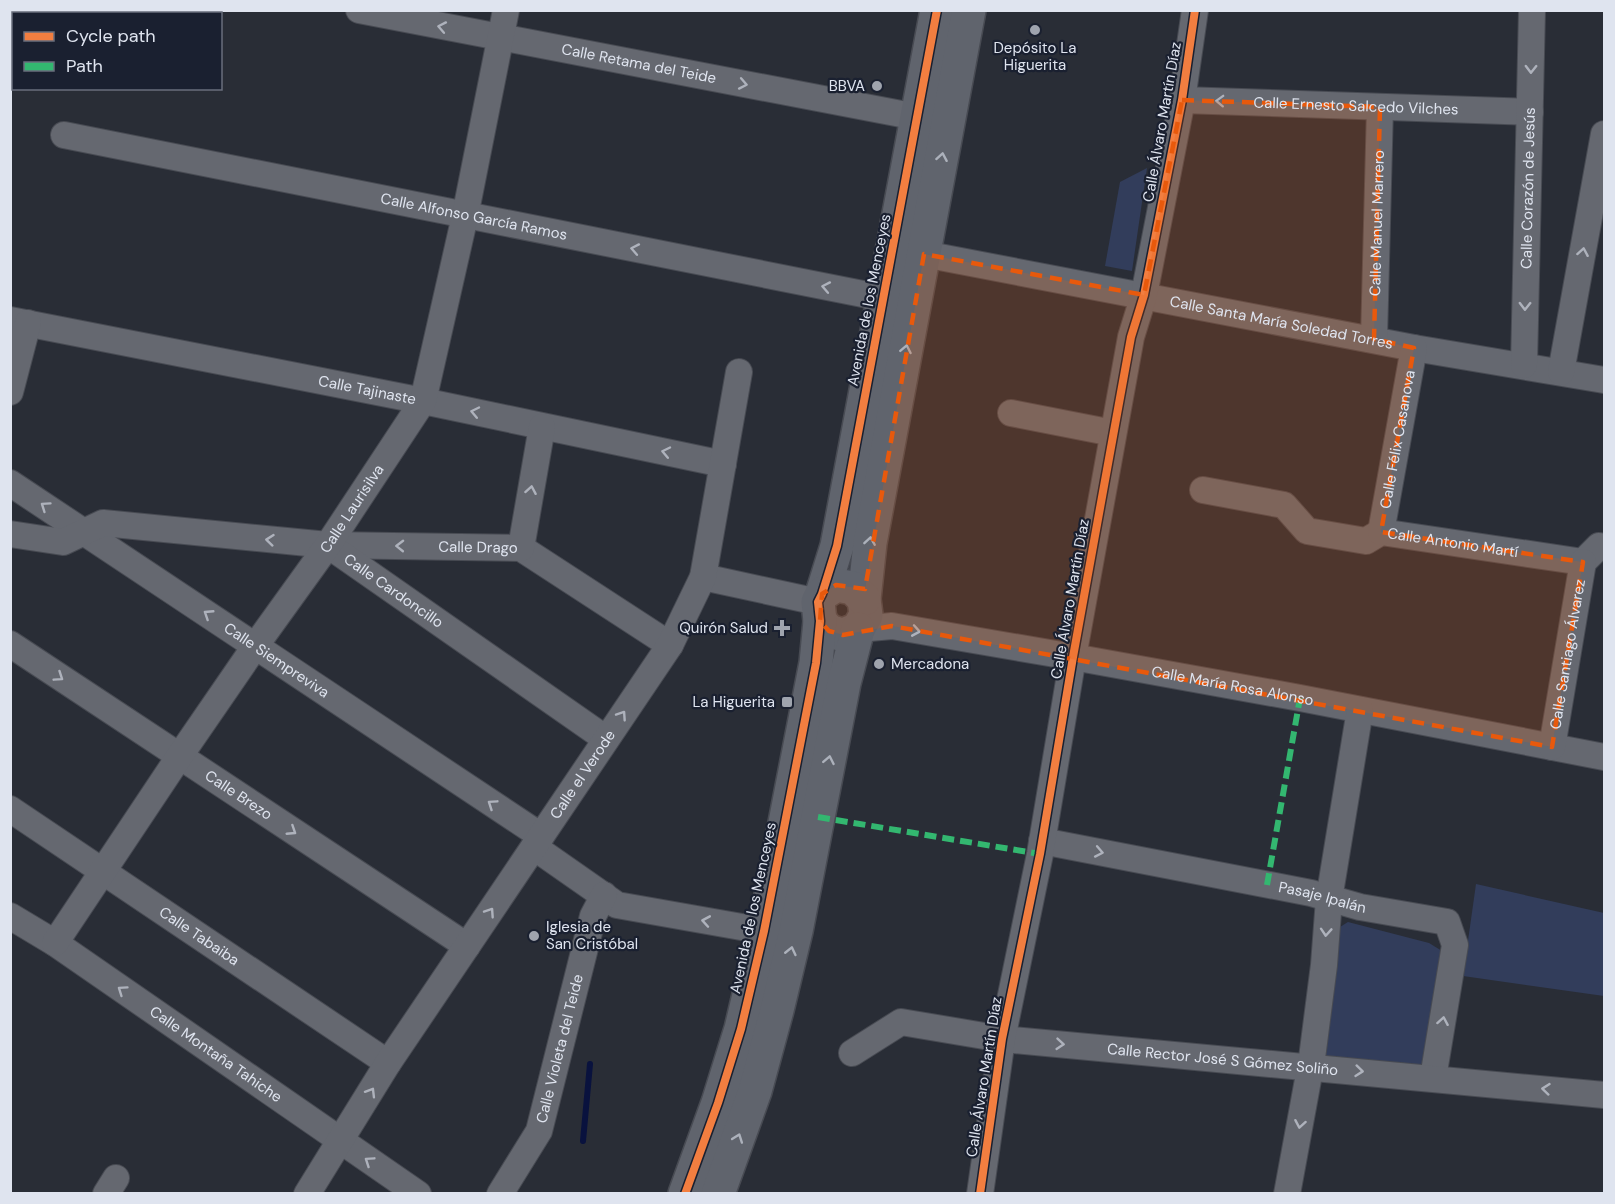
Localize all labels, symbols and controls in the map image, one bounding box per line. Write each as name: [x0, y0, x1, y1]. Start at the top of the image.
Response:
legend: [12, 12, 222, 90]
one-way arrow: [438, 21, 448, 34]
marker: Depósito La Higuerita: [1028, 23, 1042, 37]
text: Cycle path: [66, 24, 156, 48]
place label: Depósito La Higuerita: [994, 38, 1076, 75]
street label: Calle Retama del Teide: [560, 39, 718, 88]
street label: Calle Álvaro Martín Díaz: [1138, 40, 1186, 204]
text: Path: [66, 54, 103, 78]
one-way arrow: [1525, 64, 1537, 73]
place label: BBVA: [829, 76, 865, 96]
one-way arrow: [738, 77, 748, 90]
marker: BBVA: [870, 79, 884, 93]
street label: Calle Ernesto Salcedo Vilches: [1253, 92, 1459, 120]
one-way arrow: [1215, 95, 1224, 108]
street label: Calle Corazón de Jesús: [1516, 107, 1540, 269]
street label: Calle Manuel Marrero: [1365, 149, 1389, 296]
one-way arrow: [935, 153, 948, 163]
street label: Calle Alfonso García Ramos: [379, 188, 569, 245]
street label: Avenida de los Menceyes: [842, 212, 896, 388]
one-way arrow: [630, 243, 640, 256]
one-way arrow: [1576, 247, 1589, 257]
one-way arrow: [821, 281, 831, 294]
street label: Calle Santa María Soledad Torres: [1168, 291, 1395, 354]
one-way arrow: [1519, 301, 1532, 310]
one-way arrow: [899, 344, 912, 354]
street label: Calle Félix Casanova: [1375, 369, 1420, 510]
street label: Calle Tajinaste: [317, 371, 418, 409]
one-way arrow: [470, 407, 480, 420]
one-way arrow: [661, 446, 671, 459]
street label: Calle Laurisilva: [315, 461, 388, 557]
one-way arrow: [524, 485, 537, 495]
one-way arrow: [41, 502, 52, 513]
street label: Calle Álvaro Martín Díaz: [1046, 517, 1094, 681]
street label: Calle Antonio Martí: [1386, 523, 1520, 562]
one-way arrow: [265, 534, 274, 547]
one-way arrow: [864, 536, 876, 545]
street label: Calle Drago: [438, 537, 518, 558]
one-way arrow: [395, 540, 404, 552]
street label: Calle Cardoncillo: [340, 549, 447, 633]
street label: Calle Santiago Álvarez: [1545, 578, 1590, 731]
one-way arrow: [204, 609, 214, 621]
street label: Calle Siempreviva: [220, 618, 333, 702]
place label: Quirón Salud: [679, 618, 768, 638]
marker: Quirón Salud: [773, 619, 791, 637]
one-way arrow: [911, 624, 921, 636]
place label: Mercadona: [891, 654, 969, 674]
marker: Mercadona: [872, 657, 886, 671]
street label: Calle María Rosa Alonso: [1150, 661, 1316, 710]
one-way arrow: [52, 670, 63, 681]
place label: La Higuerita: [692, 692, 775, 712]
marker: La Higuerita: [780, 695, 794, 709]
one-way arrow: [615, 711, 626, 722]
street label: Calle el Verode: [545, 726, 620, 823]
one-way arrow: [822, 755, 835, 765]
street label: Calle Brezo: [201, 766, 276, 825]
one-way arrow: [488, 800, 499, 811]
street label: Avenida de los Menceyes: [725, 820, 781, 996]
one-way arrow: [285, 824, 296, 835]
one-way arrow: [1095, 846, 1104, 858]
street label: Pasaje Ipalán: [1277, 877, 1368, 918]
street label: Calle Tabaiba: [155, 902, 243, 970]
one-way arrow: [483, 907, 494, 918]
one-way arrow: [701, 915, 711, 928]
place label: Iglesia de San Cristóbal: [546, 917, 638, 954]
one-way arrow: [1320, 928, 1333, 937]
marker: Iglesia de San Cristóbal: [527, 929, 541, 943]
one-way arrow: [784, 946, 797, 956]
street label: Calle Violeta del Teide: [531, 972, 588, 1125]
one-way arrow: [118, 986, 129, 997]
street label: Calle Álvaro Martín Díaz: [961, 995, 1007, 1159]
street label: Calle Montaña Tahiche: [146, 1001, 286, 1107]
one-way arrow: [1436, 1016, 1448, 1025]
one-way arrow: [1055, 1037, 1064, 1050]
street label: Calle Rector José S Gómez Soliño: [1106, 1039, 1339, 1080]
one-way arrow: [1354, 1064, 1363, 1077]
one-way arrow: [1542, 1083, 1551, 1096]
one-way arrow: [363, 1088, 375, 1098]
one-way arrow: [1294, 1119, 1307, 1129]
one-way arrow: [730, 1133, 743, 1144]
one-way arrow: [365, 1157, 376, 1168]

